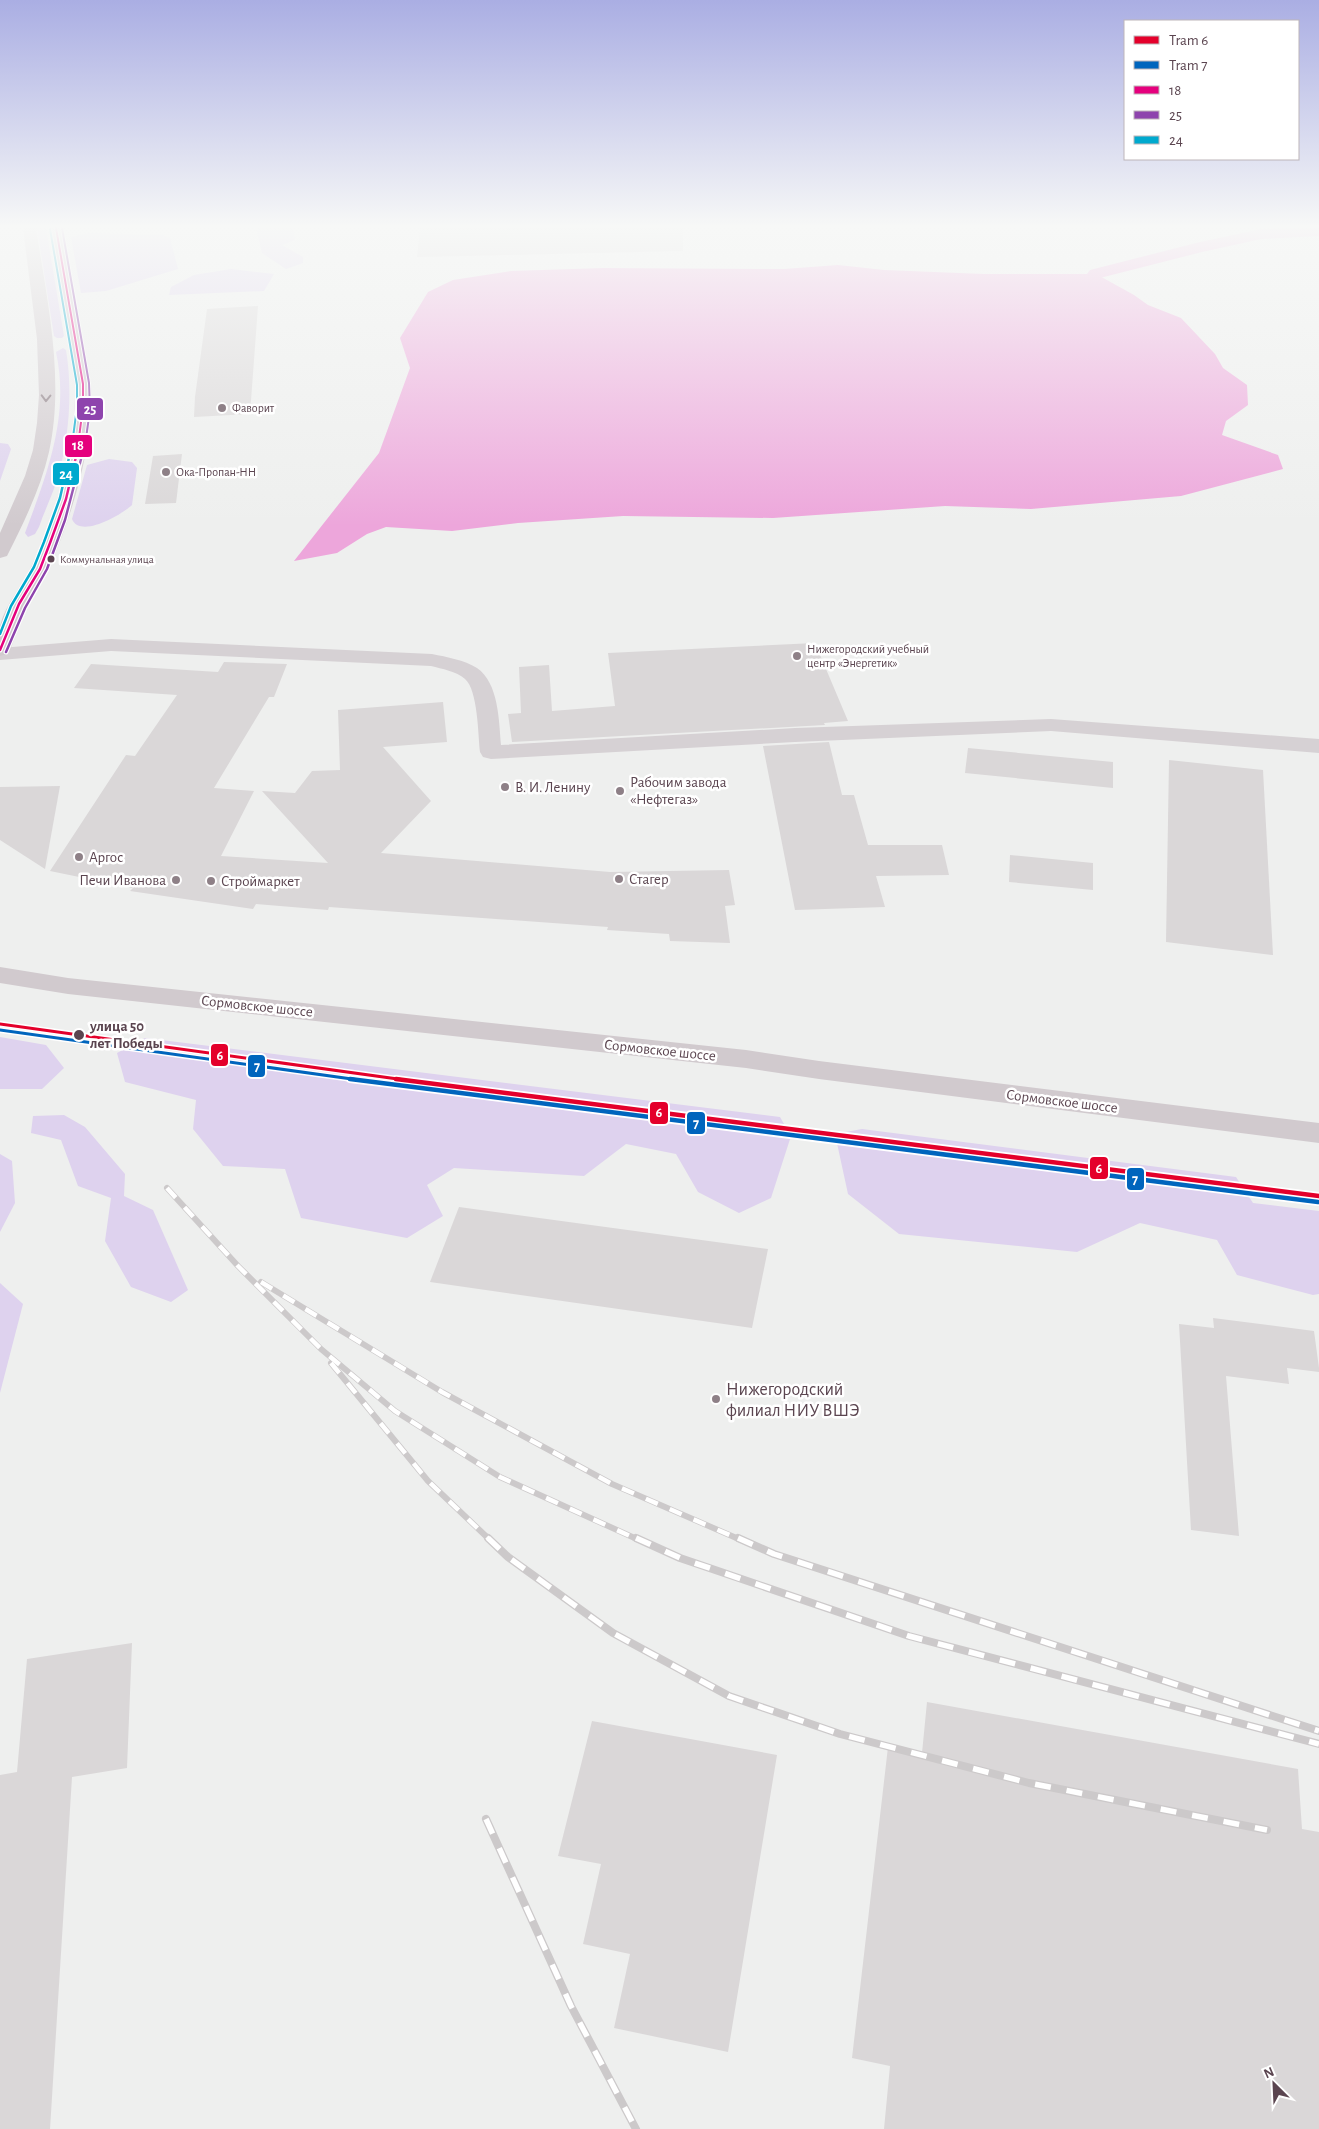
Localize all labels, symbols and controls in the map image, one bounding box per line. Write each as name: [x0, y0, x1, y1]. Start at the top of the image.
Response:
legend: [1124, 20, 1299, 160]
text: Tram 6: [1169, 33, 1208, 48]
text: Tram 7: [1169, 58, 1208, 73]
text: 18: [1169, 83, 1181, 98]
text: 25: [1169, 108, 1182, 123]
text: 24: [1169, 133, 1183, 148]
one-way arrow: [41, 394, 51, 402]
line badge: 25: [76, 397, 104, 421]
marker: Фаворит: [216, 402, 228, 414]
place label: Фаворит: [232, 402, 275, 414]
text: 25: [84, 403, 96, 417]
line badge: 18: [64, 434, 93, 458]
text: 18: [72, 439, 84, 453]
line badge: 24: [52, 462, 80, 486]
marker: Ока-Пропан-НН: [160, 466, 172, 478]
place label: Ока-Пропан-НН: [176, 466, 256, 478]
text: 24: [59, 468, 73, 482]
marker: Коммунальная улица: [46, 554, 56, 564]
place label: Коммунальная улица: [60, 554, 154, 565]
place label: Нижегородский учебный центр «Энергетик»: [807, 643, 929, 669]
marker: Нижегородский учебный центр «Энергетик»: [791, 650, 803, 662]
place label: Рабочим завода «Нефтегаз»: [630, 775, 727, 807]
place label: В. И. Ленину: [515, 780, 591, 795]
marker: В. И. Ленину: [499, 781, 511, 793]
marker: Рабочим завода «Нефтегаз»: [614, 785, 626, 797]
place label: Аргос: [89, 850, 123, 865]
marker: Аргос: [73, 851, 85, 863]
place label: Стагер: [629, 872, 669, 887]
place label: Печи Иванова: [79, 873, 166, 888]
marker: Стагер: [613, 873, 625, 885]
marker: Печи Иванова: [170, 874, 182, 886]
place label: Строймаркет: [221, 874, 300, 889]
marker: Строймаркет: [205, 875, 217, 887]
street label: Сормовское шоссе: [200, 993, 314, 1020]
place label: улица 50 лет Победы: [89, 1019, 163, 1051]
marker: улица 50 лет Победы: [72, 1028, 86, 1042]
street label: Сормовское шоссе: [603, 1037, 717, 1064]
line badge: 6: [210, 1043, 229, 1067]
text: 6: [217, 1049, 224, 1063]
line badge: 7: [247, 1054, 266, 1078]
text: 7: [254, 1060, 260, 1074]
street label: Сормовское шоссе: [1005, 1087, 1119, 1116]
line badge: 6: [649, 1101, 669, 1125]
text: 6: [656, 1106, 663, 1120]
line badge: 7: [686, 1111, 706, 1135]
text: 7: [693, 1117, 699, 1131]
line badge: 6: [1089, 1156, 1109, 1180]
text: 6: [1096, 1162, 1103, 1176]
line badge: 7: [1126, 1167, 1145, 1191]
text: 7: [1132, 1173, 1138, 1187]
place label: Нижегородский филиал НИУ ВШЭ: [726, 1381, 860, 1420]
marker: Нижегородский филиал НИУ ВШЭ: [710, 1393, 722, 1405]
north arrow: [1249, 2059, 1299, 2109]
text: N: [1262, 2065, 1276, 2081]

